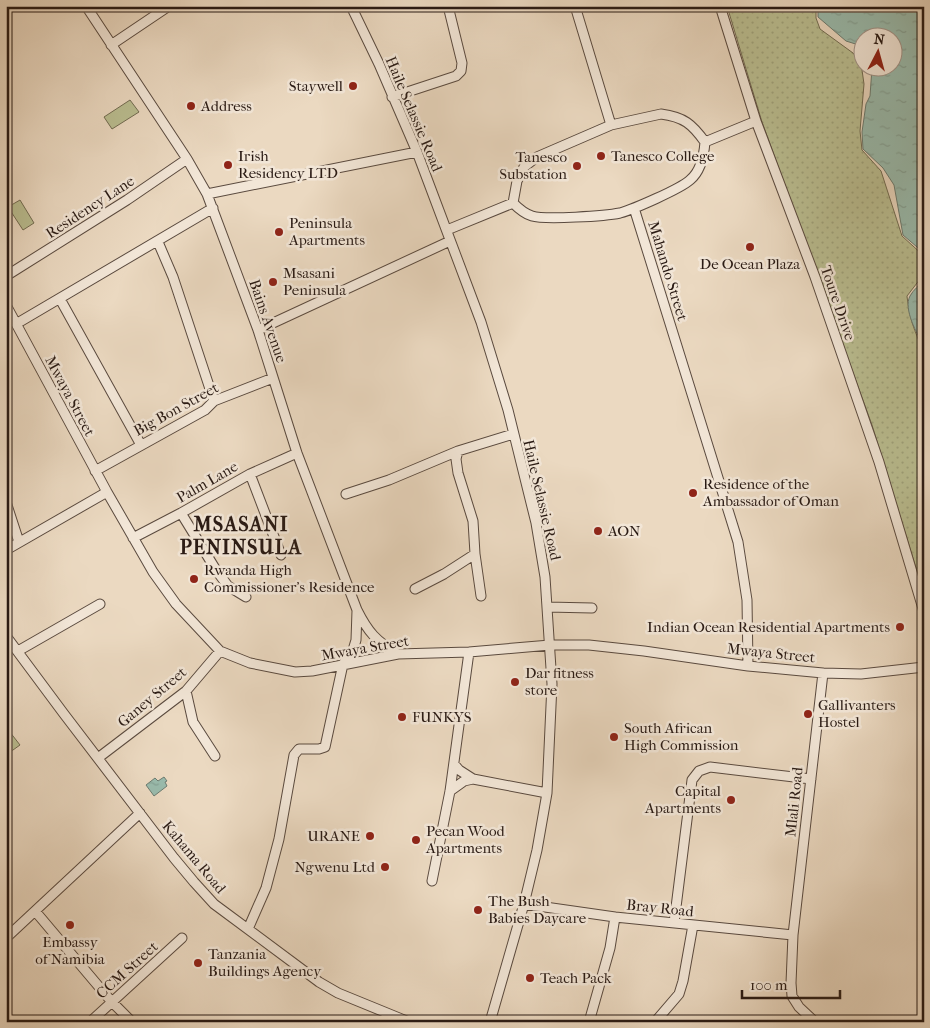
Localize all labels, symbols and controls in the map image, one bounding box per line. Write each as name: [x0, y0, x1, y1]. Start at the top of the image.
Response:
north arrow: [852, 28, 902, 78]
text: N: [873, 31, 886, 49]
street label: Haile Selassie Road: [382, 54, 447, 175]
place label: Staywell: [289, 77, 343, 95]
marker: Staywell: [347, 80, 359, 92]
place label: Address: [200, 97, 252, 115]
marker: Address: [185, 100, 197, 112]
place label: Irish Residency LTD: [238, 147, 338, 182]
place label: Tanesco College: [611, 147, 715, 165]
place label: Tanesco Substation: [499, 148, 567, 183]
marker: Tanesco College: [595, 150, 607, 162]
marker: Irish Residency LTD: [222, 159, 234, 171]
marker: Tanesco Substation: [571, 160, 583, 172]
street label: Residency Lane: [42, 171, 138, 242]
place label: Peninsula Apartments: [288, 214, 365, 249]
street label: Mahando Street: [644, 219, 692, 324]
marker: Peninsula Apartments: [273, 226, 285, 238]
marker: De Ocean Plaza: [744, 241, 756, 253]
place label: De Ocean Plaza: [700, 255, 801, 273]
street label: Toure Drive: [817, 263, 859, 343]
place label: Msasani Peninsula: [283, 264, 347, 299]
marker: Msasani Peninsula: [267, 276, 279, 288]
street label: Bains Avenue: [245, 277, 291, 366]
street label: Mwaya Street: [41, 353, 99, 440]
street label: Big Bon Street: [130, 378, 222, 440]
street label: Haile Selassie Road: [519, 438, 565, 563]
street label: Palm Lane: [173, 457, 241, 507]
place label: Residence of the Ambassador of Oman: [702, 475, 839, 510]
marker: Residence of the Ambassador of Oman: [687, 487, 699, 499]
district label: MSASANI PENINSULA: [180, 513, 302, 559]
place label: AON: [607, 522, 641, 540]
marker: AON: [592, 525, 604, 537]
place label: Rwanda High Commissioner's Residence: [204, 561, 375, 596]
marker: Rwanda High Commissioner's Residence: [188, 573, 200, 585]
place label: Indian Ocean Residential Apartments: [647, 618, 890, 636]
marker: Indian Ocean Residential Apartments: [894, 621, 906, 633]
street label: Mwaya Street: [320, 631, 411, 665]
street label: Mwaya Street: [726, 639, 817, 667]
street label: Ganey Street: [114, 663, 191, 731]
place label: Dar fitness store: [525, 664, 594, 699]
marker: Dar fitness store: [509, 676, 521, 688]
place label: Gallivanters Hostel: [818, 696, 896, 731]
place label: FUNKYS: [412, 708, 472, 726]
marker: Gallivanters Hostel: [802, 708, 814, 720]
marker: FUNKYS: [396, 711, 408, 723]
place label: South African High Commission: [624, 719, 739, 754]
marker: South African High Commission: [608, 731, 620, 743]
street label: Mlali Road: [781, 765, 807, 838]
place label: Capital Apartments: [644, 782, 721, 817]
marker: Capital Apartments: [725, 794, 737, 806]
street label: Kahama Road: [158, 817, 230, 898]
place label: Pecan Wood Apartments: [425, 822, 506, 857]
place label: URANE: [307, 827, 360, 845]
marker: URANE: [364, 830, 376, 842]
marker: Pecan Wood Apartments: [410, 834, 422, 846]
place label: Ngwenu Ltd: [294, 858, 376, 876]
marker: Ngwenu Ltd: [379, 861, 391, 873]
place label: The Bush Babies Daycare: [488, 892, 587, 927]
street label: Bray Road: [626, 896, 695, 921]
marker: The Bush Babies Daycare: [472, 904, 484, 916]
marker: Embassy of Namibia: [64, 919, 76, 931]
place label: Embassy of Namibia: [35, 933, 106, 968]
street label: CCM Street: [92, 937, 162, 1002]
place label: Tanzania Buildings Agency: [208, 945, 322, 980]
marker: Tanzania Buildings Agency: [192, 957, 204, 969]
scale bar: [742, 968, 840, 1000]
place label: Teach Pack: [540, 969, 612, 987]
marker: Teach Pack: [524, 972, 536, 984]
text: 100 m: [750, 976, 788, 994]

